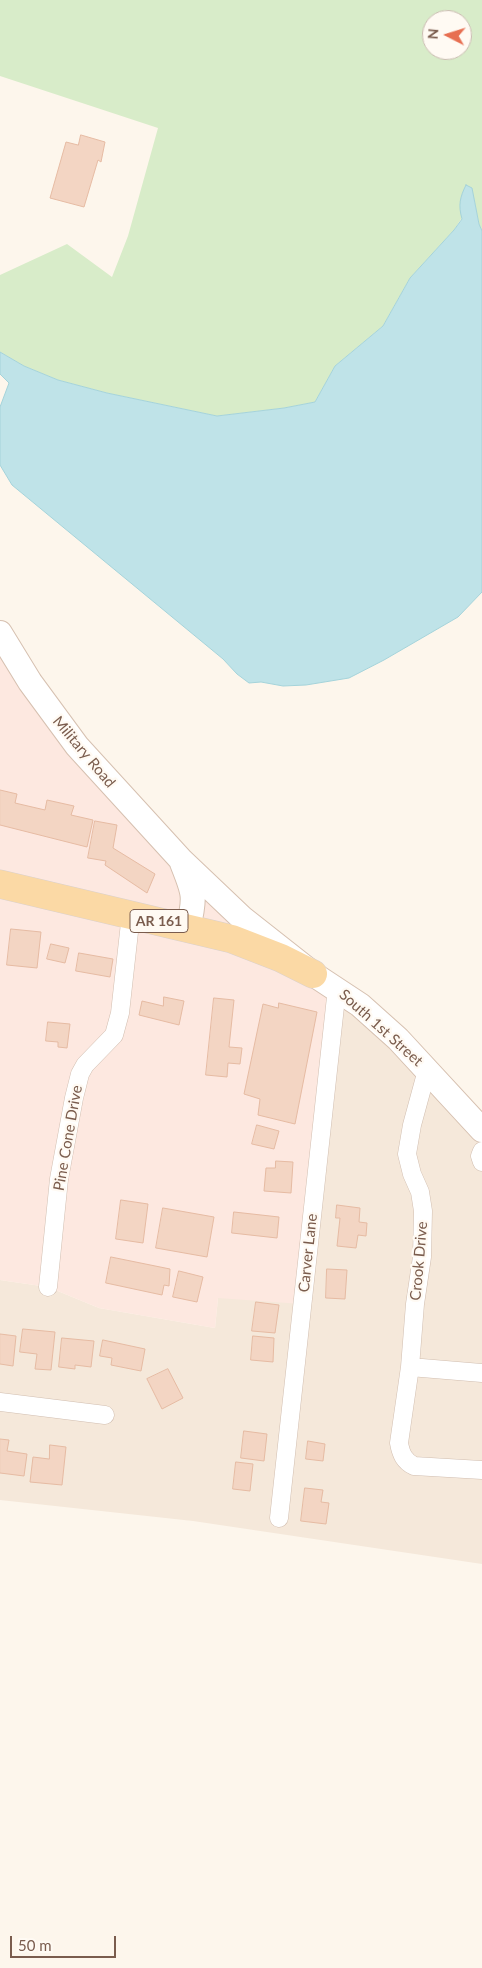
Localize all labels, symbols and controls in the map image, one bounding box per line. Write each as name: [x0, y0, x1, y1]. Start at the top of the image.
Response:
north arrow: [422, 10, 472, 60]
text: N: [424, 28, 441, 40]
street label: Military Road: [49, 713, 119, 791]
road number: AR 161: [130, 909, 188, 932]
street label: South 1st Street: [335, 986, 427, 1070]
street label: Pine Cone Drive: [50, 1084, 86, 1192]
street label: Carver Lane: [295, 1213, 321, 1293]
street label: Crook Drive: [407, 1221, 431, 1301]
scale bar: [12, 1926, 119, 1958]
text: 50 m: [18, 1936, 52, 1954]

